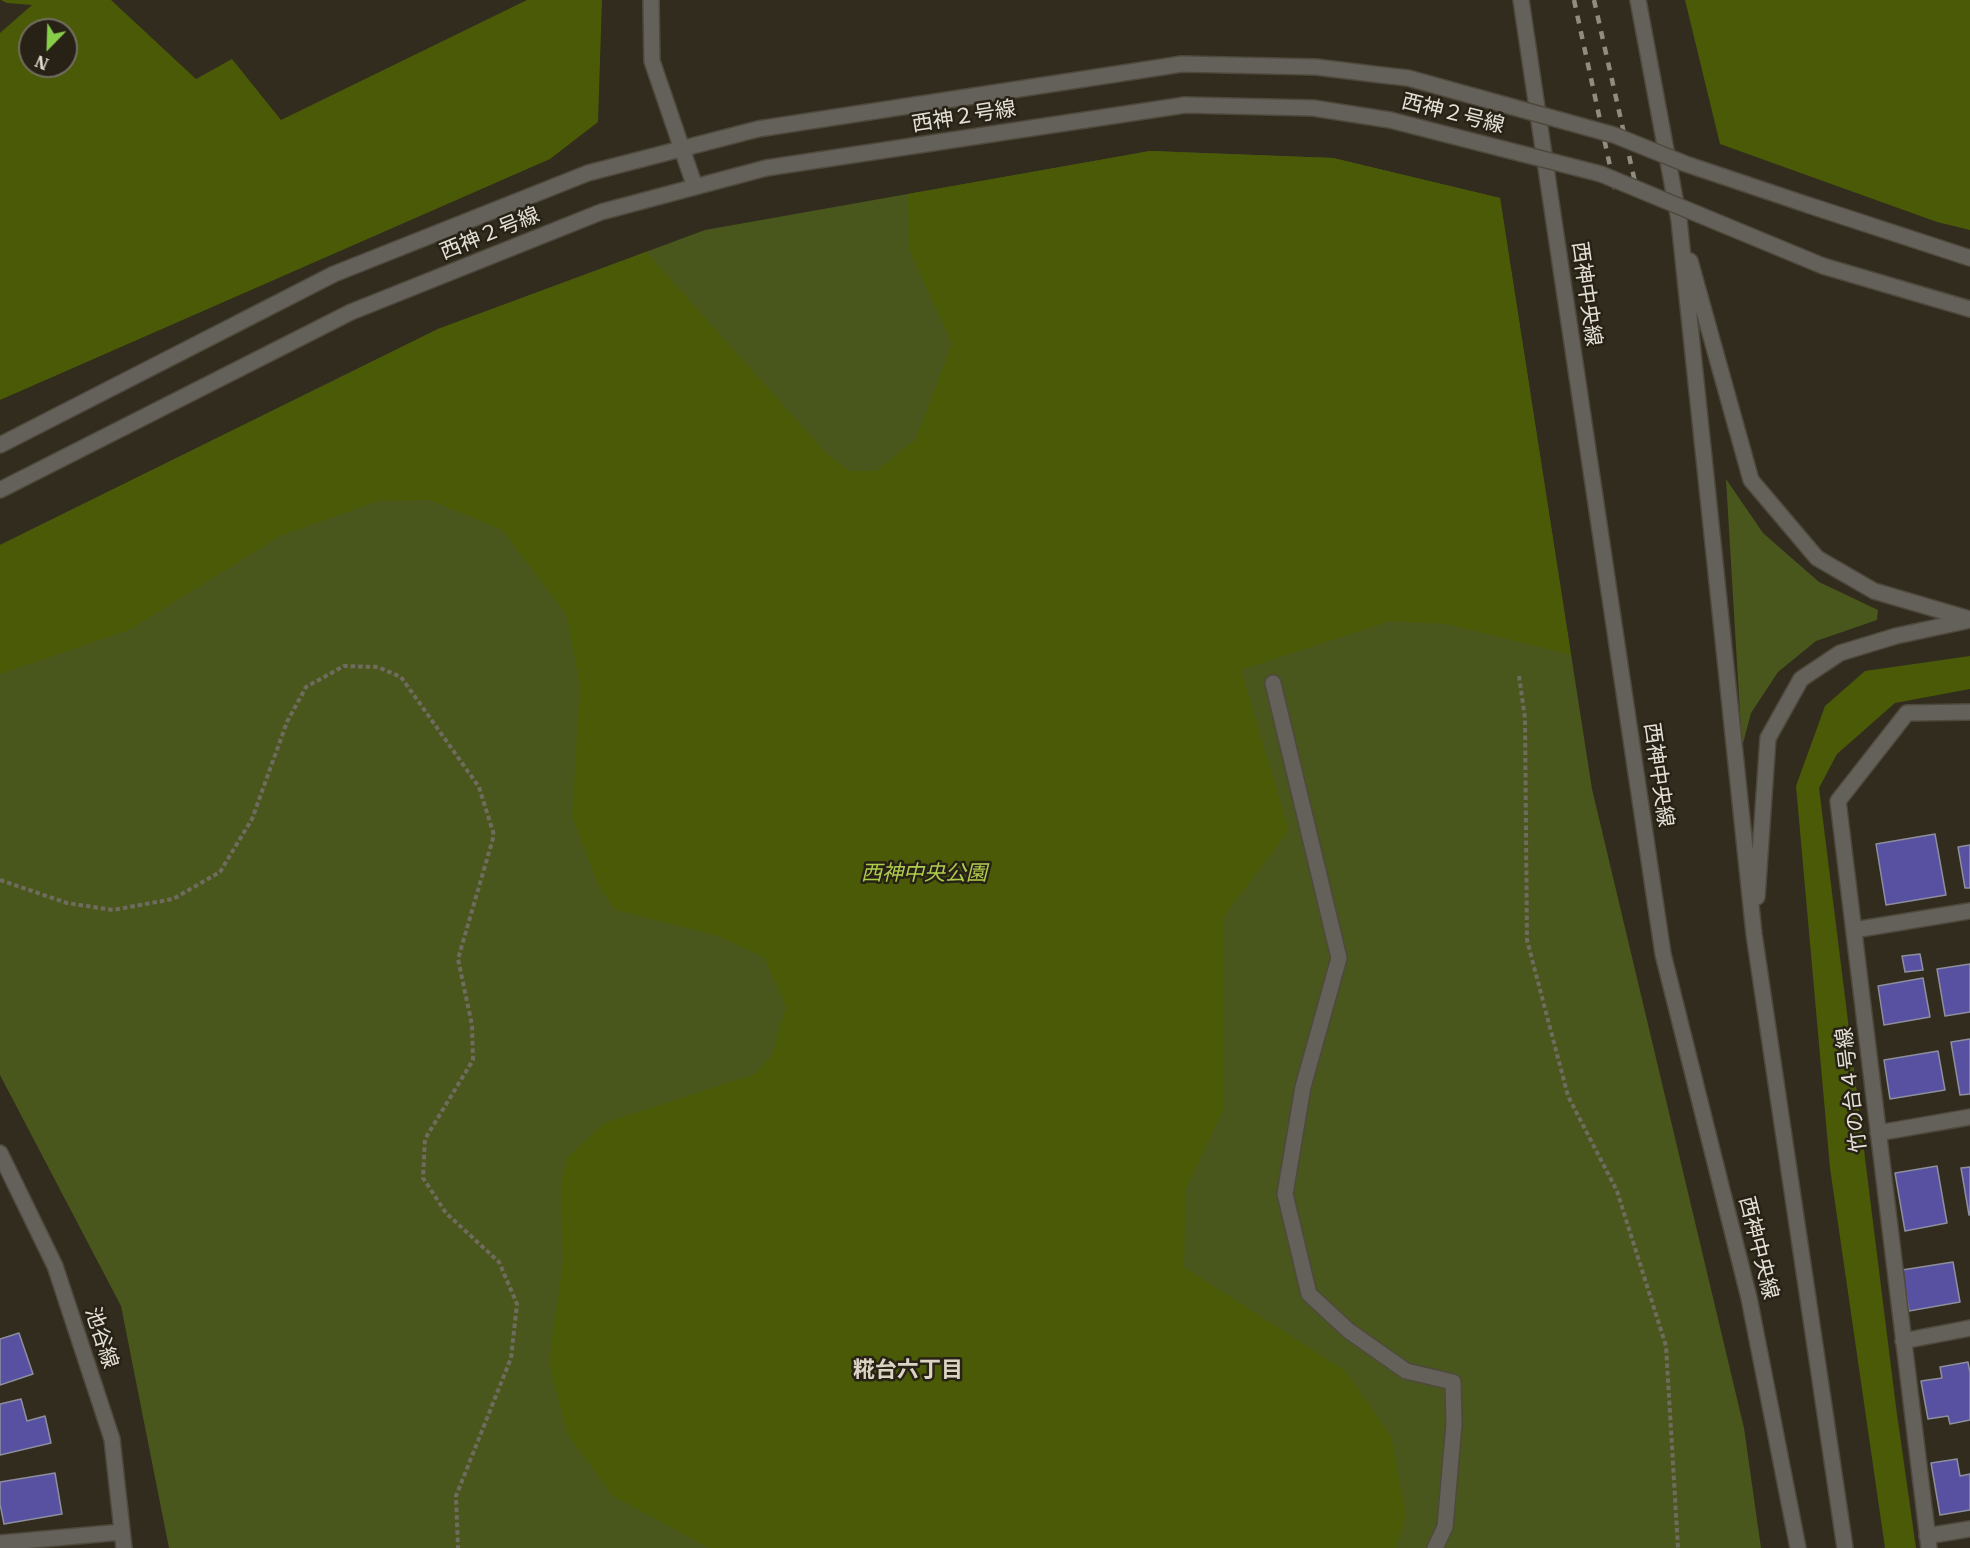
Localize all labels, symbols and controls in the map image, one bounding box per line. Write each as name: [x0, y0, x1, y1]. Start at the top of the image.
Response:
north arrow: [18, 18, 78, 78]
text: N: [32, 51, 51, 74]
street label: 西神２号線: [1399, 89, 1507, 139]
street label: 西神２号線: [910, 96, 1018, 138]
street label: 西神２号線: [437, 203, 543, 265]
street label: 西神中央線: [1566, 240, 1606, 348]
street label: 西神中央線: [1638, 721, 1678, 829]
park label: 西神中央公園: [861, 861, 987, 887]
street label: 竹の台４号線: [1832, 1026, 1872, 1154]
street label: 西神中央線: [1733, 1194, 1783, 1302]
street label: 池谷線: [79, 1304, 123, 1372]
district label: 糀台六丁目: [853, 1358, 963, 1384]

